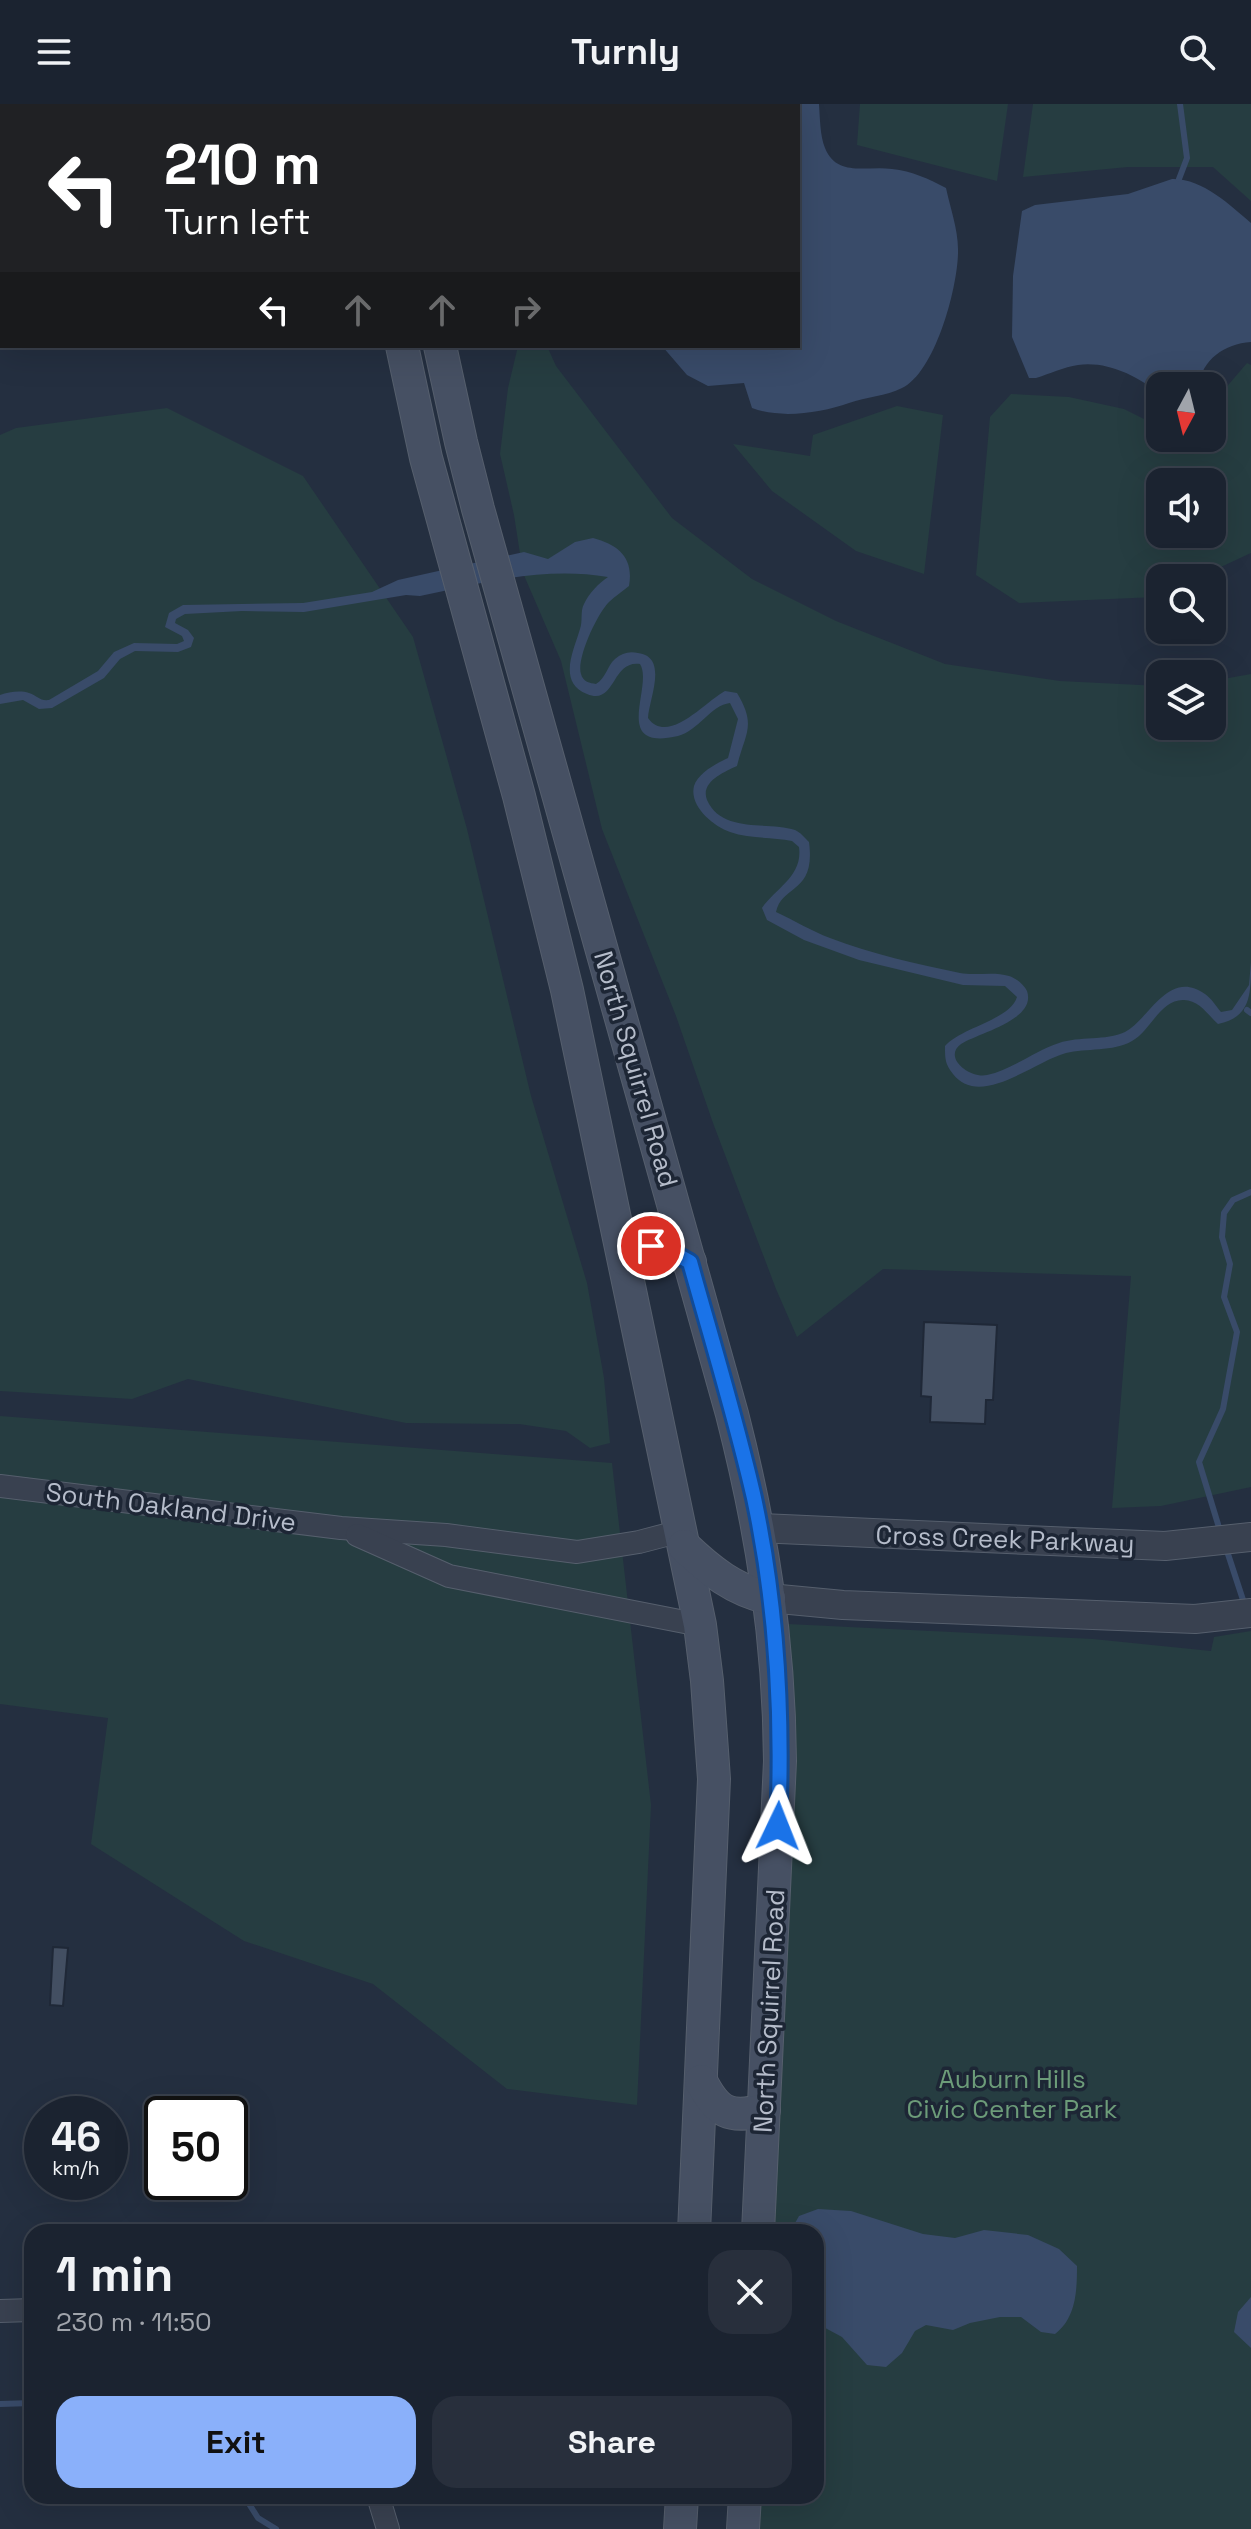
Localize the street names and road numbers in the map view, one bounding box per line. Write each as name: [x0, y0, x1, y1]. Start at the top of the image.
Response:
street label: North Squirrel Road: [586, 947, 686, 1191]
street label: South Oakland Drive: [44, 1475, 298, 1539]
street label: Cross Creek Parkway: [875, 1517, 1135, 1561]
street label: North Squirrel Road: [746, 1888, 792, 2134]

